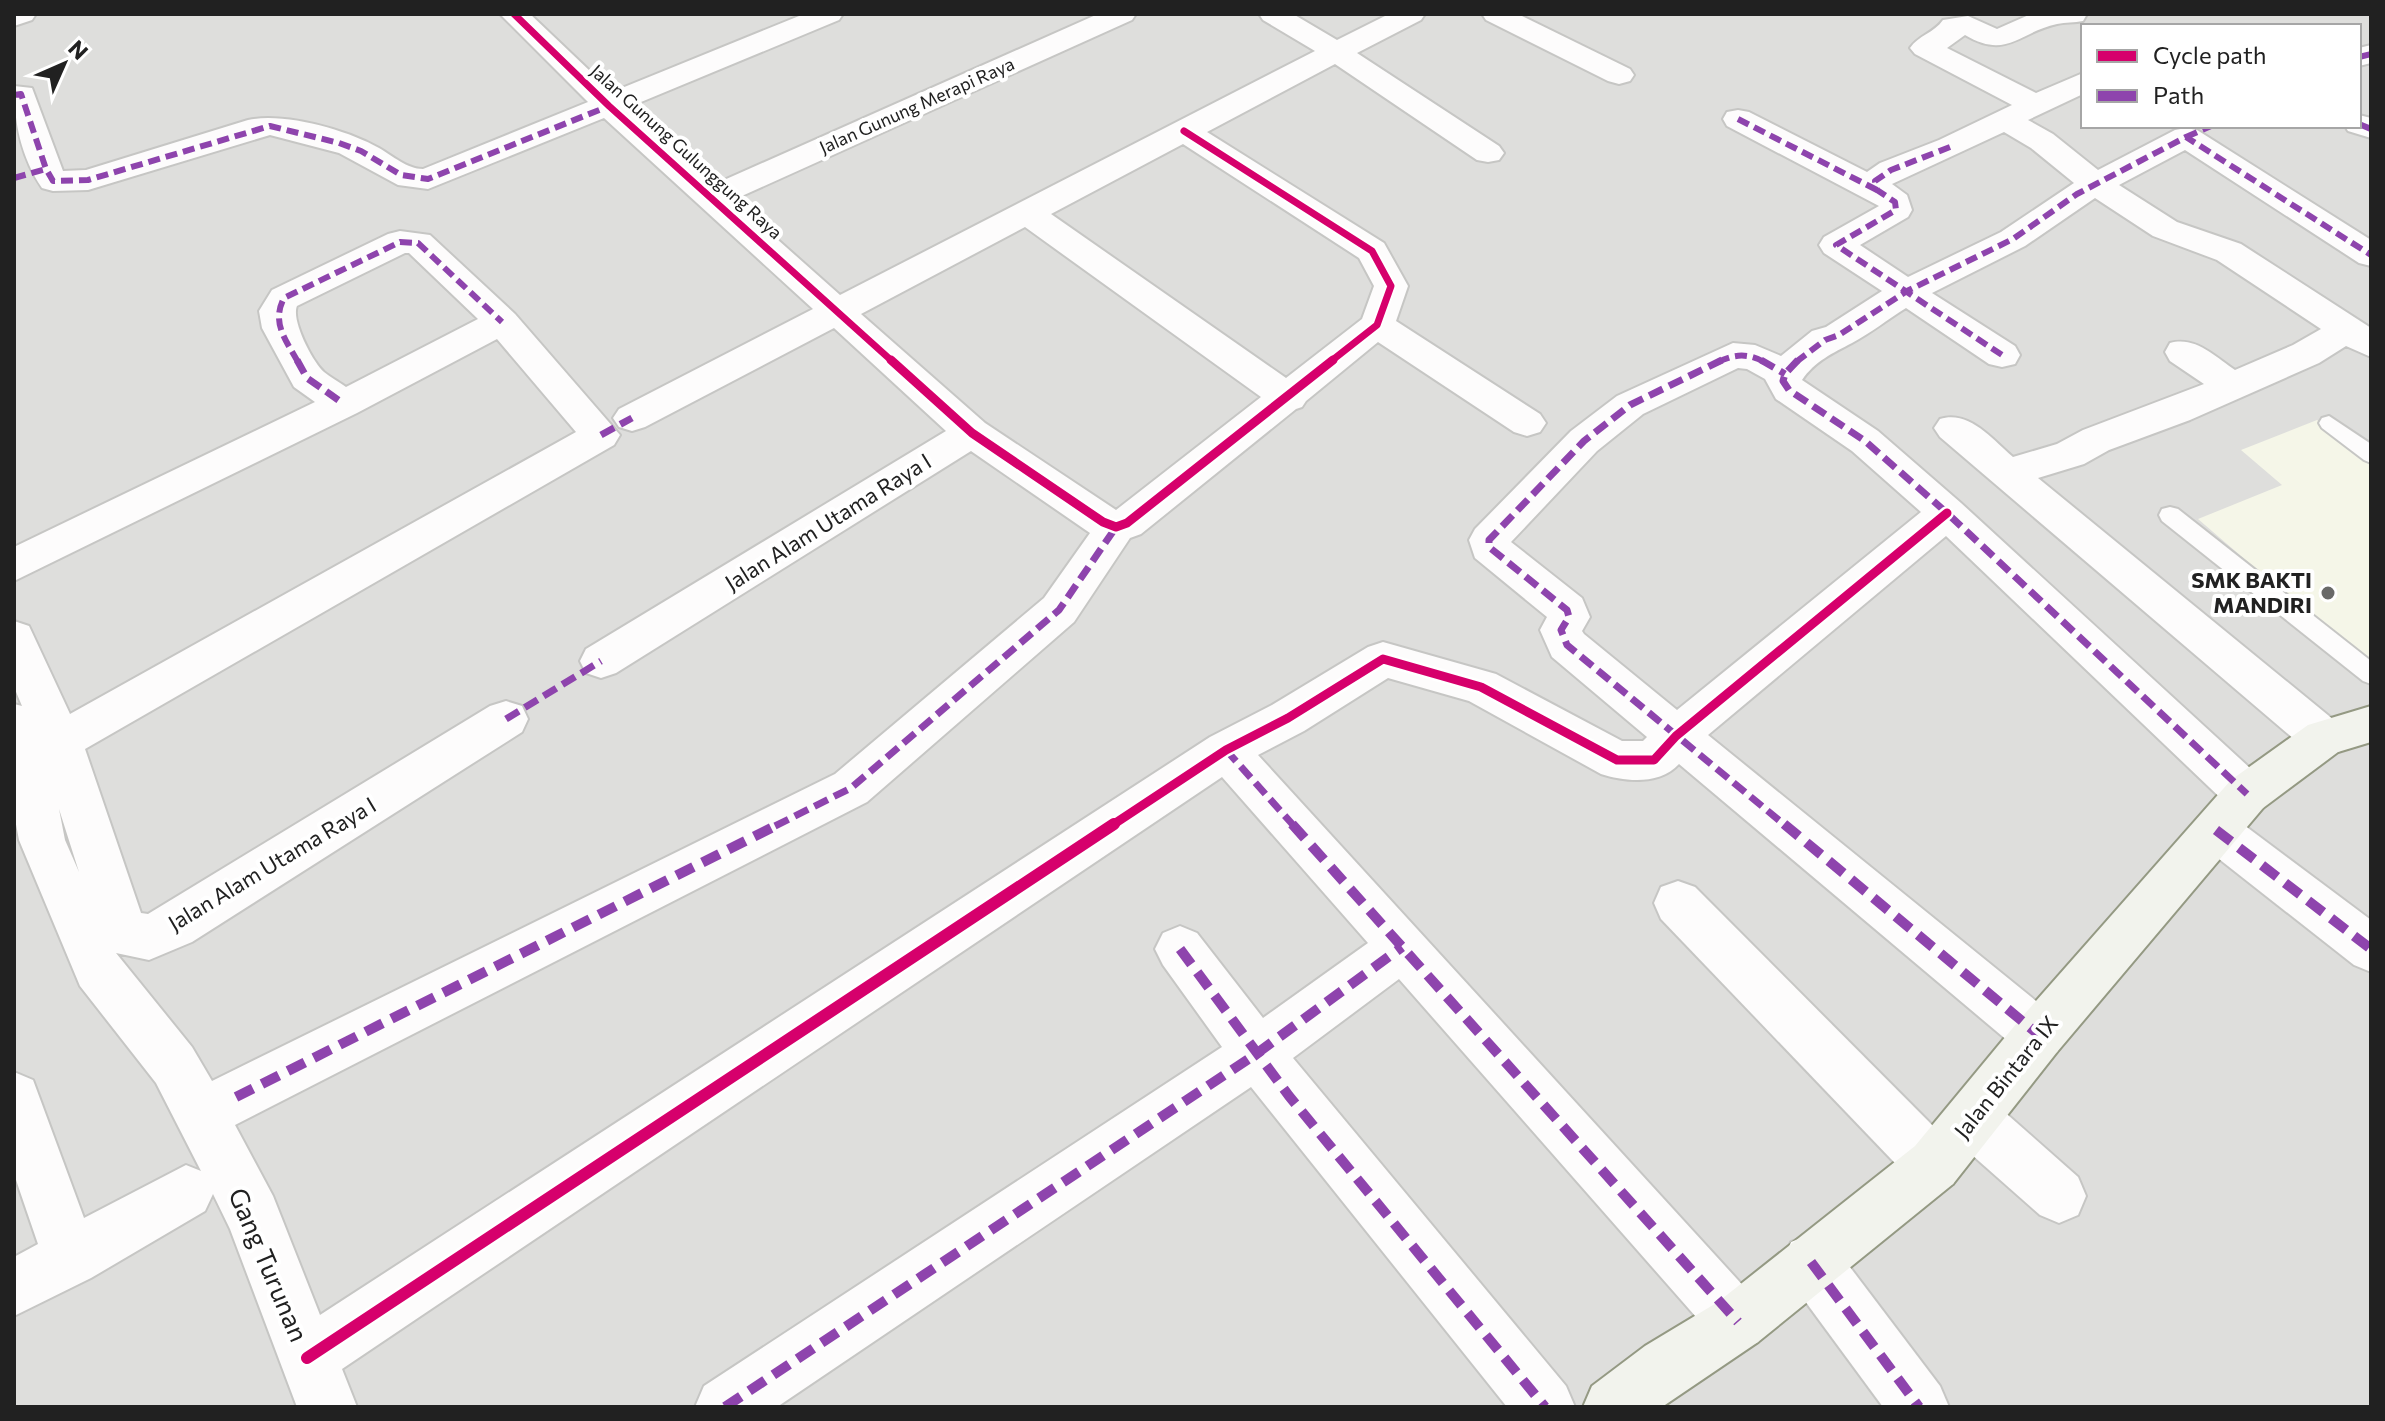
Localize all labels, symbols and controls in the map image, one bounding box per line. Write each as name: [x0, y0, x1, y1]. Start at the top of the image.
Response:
north arrow: [24, 24, 104, 104]
legend: [2081, 24, 2361, 128]
text: N: [63, 34, 94, 65]
text: Cycle path: [2153, 40, 2267, 69]
street label: Jalan Gunung Merapi Raya: [816, 52, 1018, 158]
street label: Jalan Gunung Gulunggung Raya: [586, 59, 787, 243]
text: Path: [2153, 80, 2204, 109]
street label: Jalan Alam Utama Raya I: [720, 447, 936, 596]
place label: SMK BAKTI MANDIRI: [2191, 566, 2312, 618]
marker: SMK BAKTI MANDIRI: [2319, 584, 2337, 602]
street label: Jalan Alam Utama Raya I: [163, 791, 381, 936]
street label: Jalan Bintara IX: [1948, 1010, 2063, 1144]
street label: Gang Turunan: [223, 1183, 316, 1346]

